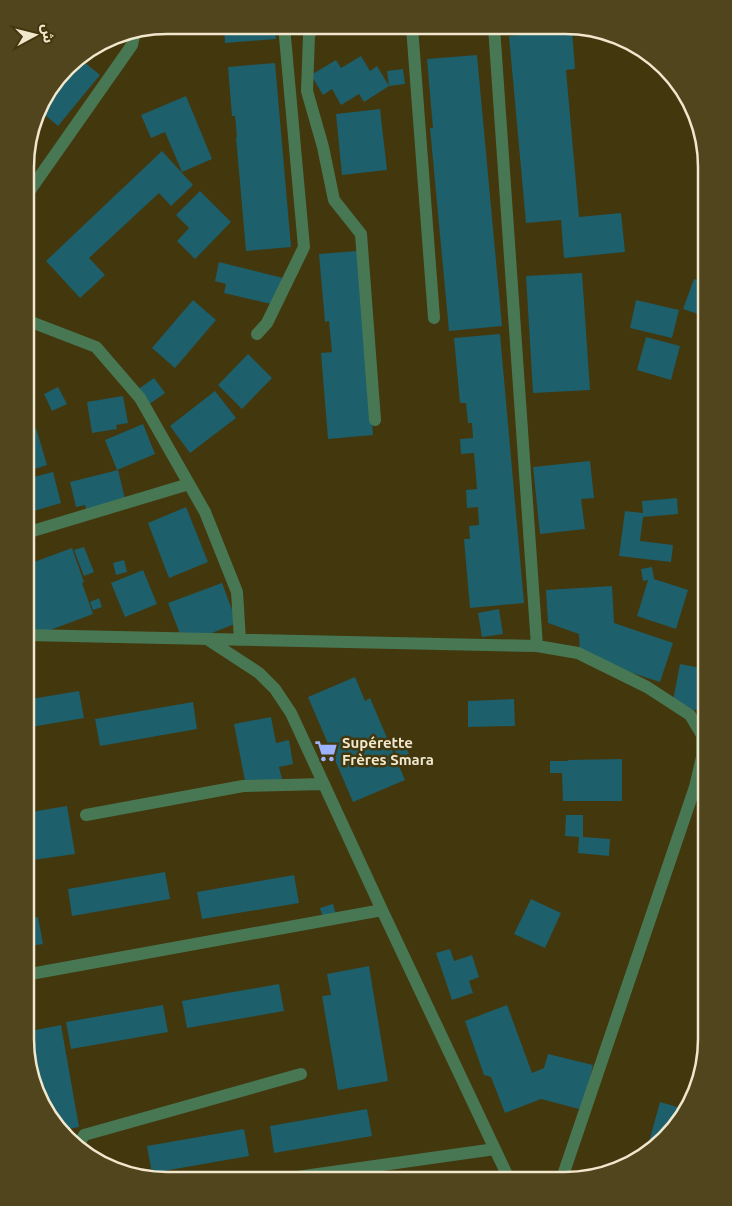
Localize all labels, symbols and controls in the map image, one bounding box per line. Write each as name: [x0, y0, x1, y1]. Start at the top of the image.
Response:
north arrow: [10, 10, 60, 60]
text: ش: [39, 23, 57, 44]
place label: Supérette Frères Smara: [342, 734, 434, 768]
supermarket icon: Supérette Frères Smara: [313, 738, 339, 764]

